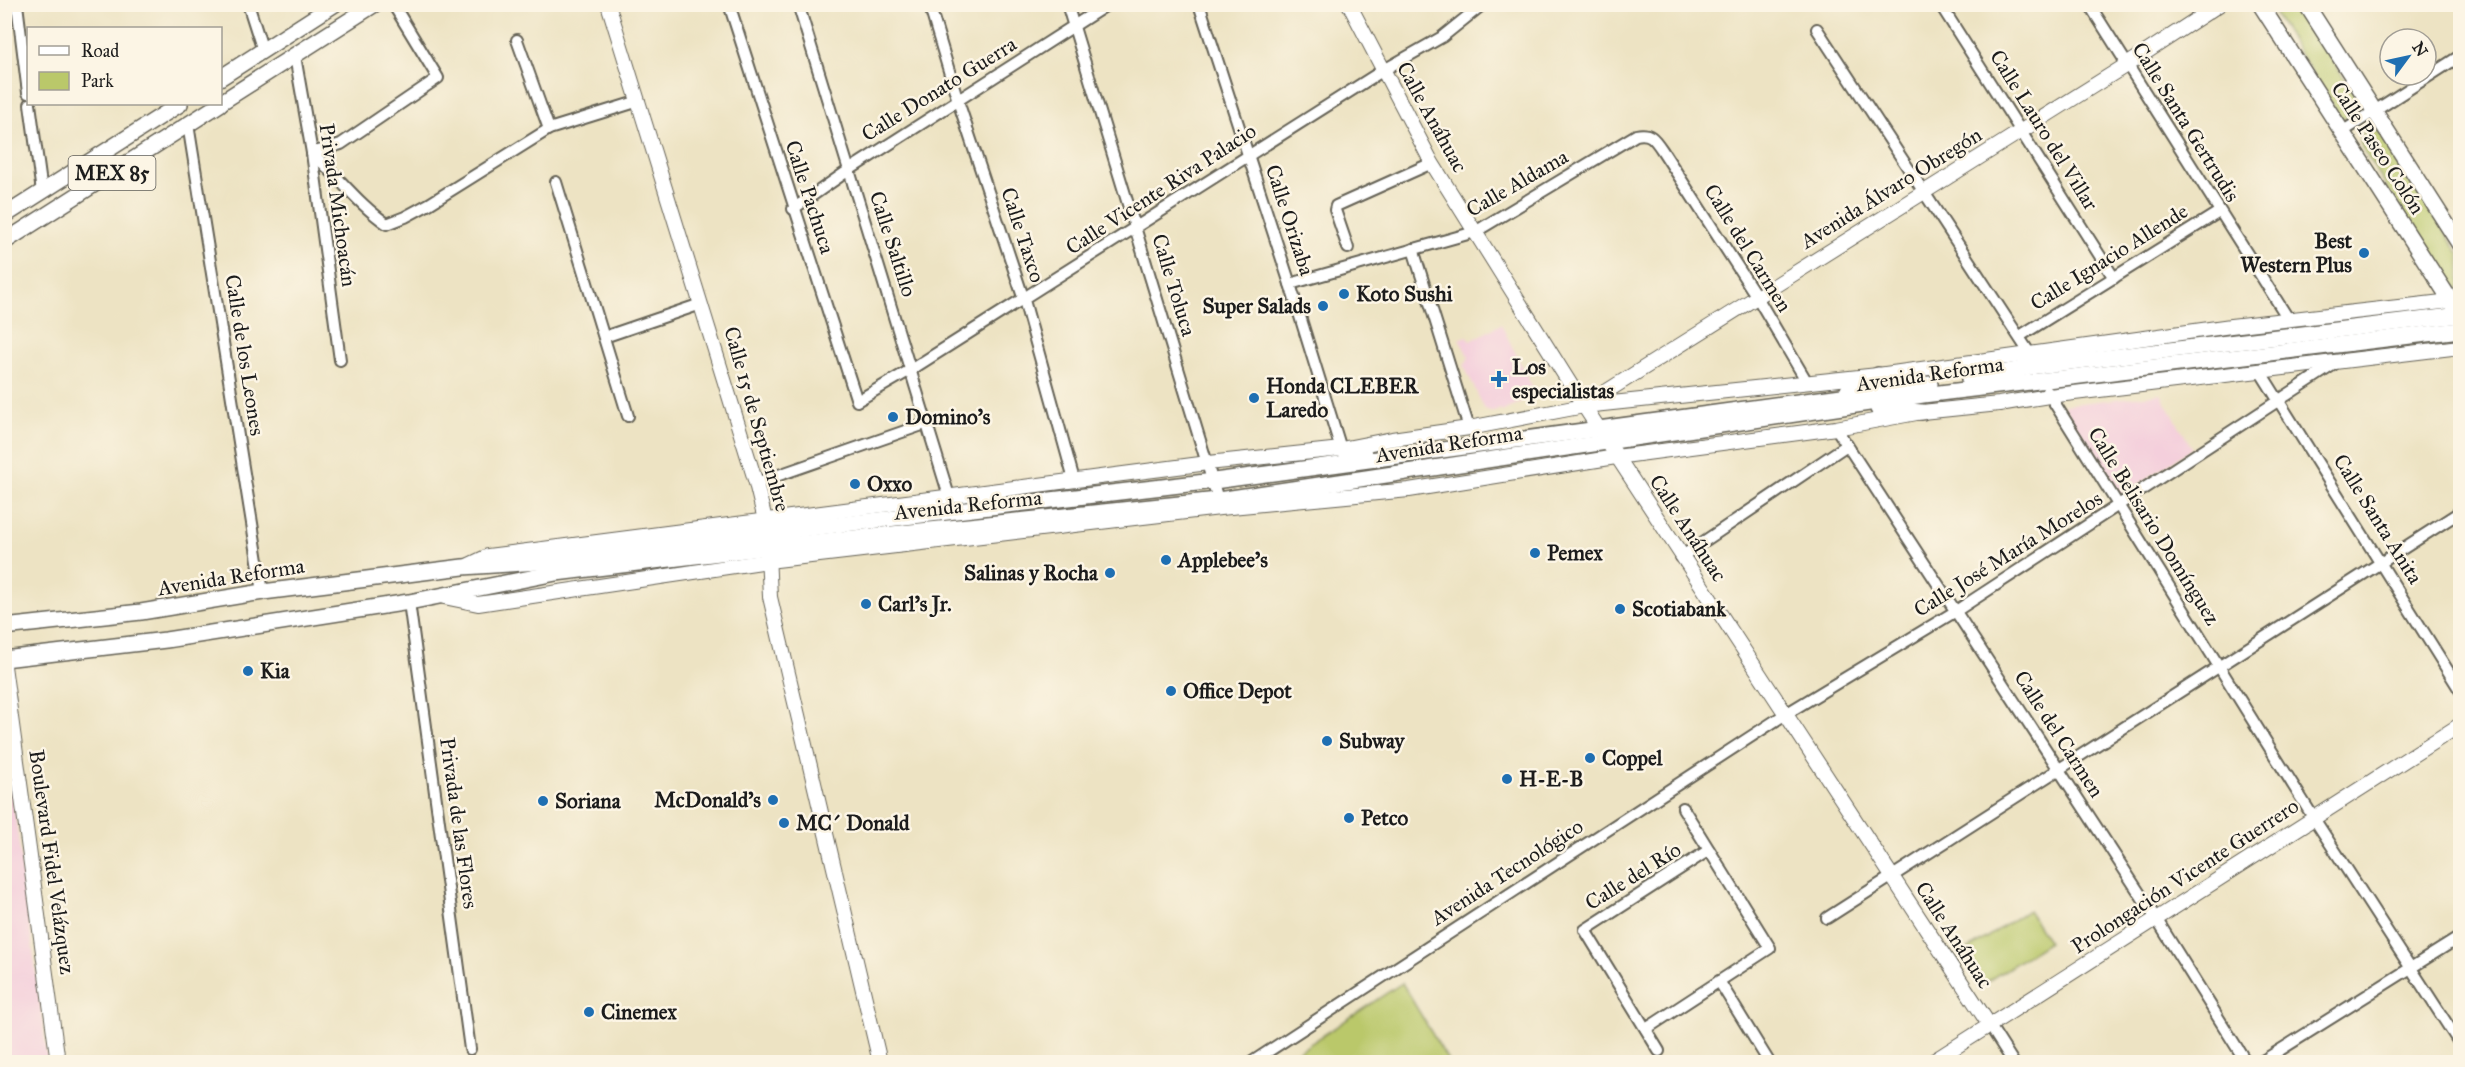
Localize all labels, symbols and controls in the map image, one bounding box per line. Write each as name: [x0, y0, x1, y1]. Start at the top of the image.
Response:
legend: [27, 27, 222, 105]
north arrow: [2378, 27, 2438, 87]
street label: Calle Donato Guerra: [857, 31, 1021, 147]
street label: Calle Santa Gertrudis: [2126, 37, 2246, 207]
text: N: [2408, 38, 2432, 60]
text: Road: [81, 40, 119, 62]
street label: Calle Lauro del Villar: [1984, 45, 2104, 215]
street label: Calle Anáhuac: [1391, 57, 1473, 177]
text: Park: [81, 70, 114, 92]
street label: Calle Paseo Colón: [2326, 77, 2430, 219]
street label: Calle Vicente Riva Palacio: [1061, 118, 1261, 260]
street label: Privada Michoacán: [314, 122, 362, 288]
street label: Avenida Álvaro Obregón: [1795, 122, 1986, 255]
street label: Calle Pachuca: [779, 137, 841, 257]
street label: Calle Aldama: [1461, 143, 1573, 223]
road number: MEX 85: [68, 156, 156, 190]
street label: Calle Orizaba: [1260, 161, 1320, 279]
street label: Calle del Carmen: [1698, 179, 1798, 317]
street label: Calle Taxco: [995, 184, 1051, 286]
street label: Calle Saltillo: [864, 188, 922, 300]
street label: Calle Ignacio Allende: [2025, 198, 2193, 316]
place label: Best Western Plus: [2240, 228, 2353, 278]
street label: Calle Toluca: [1146, 231, 1202, 339]
marker: Best Western Plus: [2357, 246, 2371, 260]
street label: Calle de los Leones: [219, 273, 271, 437]
place label: Koto Sushi: [1356, 281, 1453, 307]
marker: Koto Sushi: [1337, 287, 1351, 301]
place label: Super Salads: [1202, 293, 1311, 319]
marker: Super Salads: [1316, 299, 1330, 313]
street label: Calle 15 de Septiembre: [718, 323, 796, 515]
street label: Avenida Reforma: [1854, 351, 2005, 397]
place label: Los especialistas: [1512, 354, 1615, 404]
marker: Los especialistas: [1490, 370, 1508, 388]
place label: Honda CLEBER Laredo: [1266, 373, 1420, 423]
marker: Honda CLEBER Laredo: [1247, 391, 1261, 405]
place label: Domino's: [905, 404, 991, 430]
marker: Domino's: [886, 410, 900, 424]
street label: Avenida Reforma: [1373, 420, 1524, 469]
street label: Calle Belisario Domínguez: [2082, 422, 2226, 630]
street label: Calle Santa Anita: [2328, 449, 2428, 589]
street label: Calle Anáhuac: [1644, 470, 1732, 587]
place label: Oxxo: [867, 471, 912, 497]
marker: Oxxo: [848, 477, 862, 491]
street label: Avenida Reforma: [892, 484, 1043, 526]
street label: Calle José María Morelos: [1909, 485, 2107, 623]
place label: Pemex: [1547, 540, 1604, 566]
marker: Pemex: [1528, 546, 1542, 560]
place label: Applebee's: [1176, 547, 1268, 573]
street label: Avenida Reforma: [155, 553, 306, 602]
marker: Applebee's: [1159, 553, 1173, 567]
place label: Salinas y Rocha: [964, 560, 1099, 586]
marker: Salinas y Rocha: [1103, 566, 1117, 580]
place label: Carl's Jr.: [878, 591, 952, 618]
place label: Scotiabank: [1632, 596, 1727, 622]
marker: Carl's Jr.: [859, 597, 873, 611]
marker: Scotiabank: [1613, 602, 1627, 616]
place label: Kia: [260, 658, 291, 684]
marker: Kia: [241, 664, 255, 678]
street label: Calle del Carmen: [2008, 666, 2110, 802]
place label: Office Depot: [1183, 678, 1292, 704]
marker: Office Depot: [1164, 684, 1178, 698]
place label: Subway: [1339, 728, 1406, 754]
marker: Subway: [1320, 734, 1334, 748]
street label: Privada de las Flores: [434, 736, 484, 910]
place label: Coppel: [1602, 745, 1664, 771]
street label: Boulevard Fidel Velázquez: [23, 748, 81, 976]
marker: Coppel: [1583, 751, 1597, 765]
place label: H-E-B: [1519, 766, 1583, 792]
marker: H-E-B: [1500, 772, 1514, 786]
place label: McDonald's: [654, 787, 761, 813]
place label: Soriana: [555, 788, 622, 814]
marker: McDonald's: [766, 793, 780, 807]
street label: Prolongación Vicente Guerrero: [2066, 793, 2304, 959]
marker: Soriana: [536, 794, 550, 808]
place label: Petco: [1361, 805, 1409, 831]
place label: MC´ Donald: [796, 810, 910, 836]
marker: Petco: [1342, 811, 1356, 825]
street label: Avenida Tecnológico: [1425, 813, 1588, 932]
marker: MC´ Donald: [777, 816, 791, 830]
street label: Calle del Río: [1580, 836, 1686, 916]
street label: Calle Anáhuac: [1910, 877, 1998, 994]
place label: Cinemex: [601, 999, 677, 1025]
marker: Cinemex: [582, 1005, 596, 1019]

